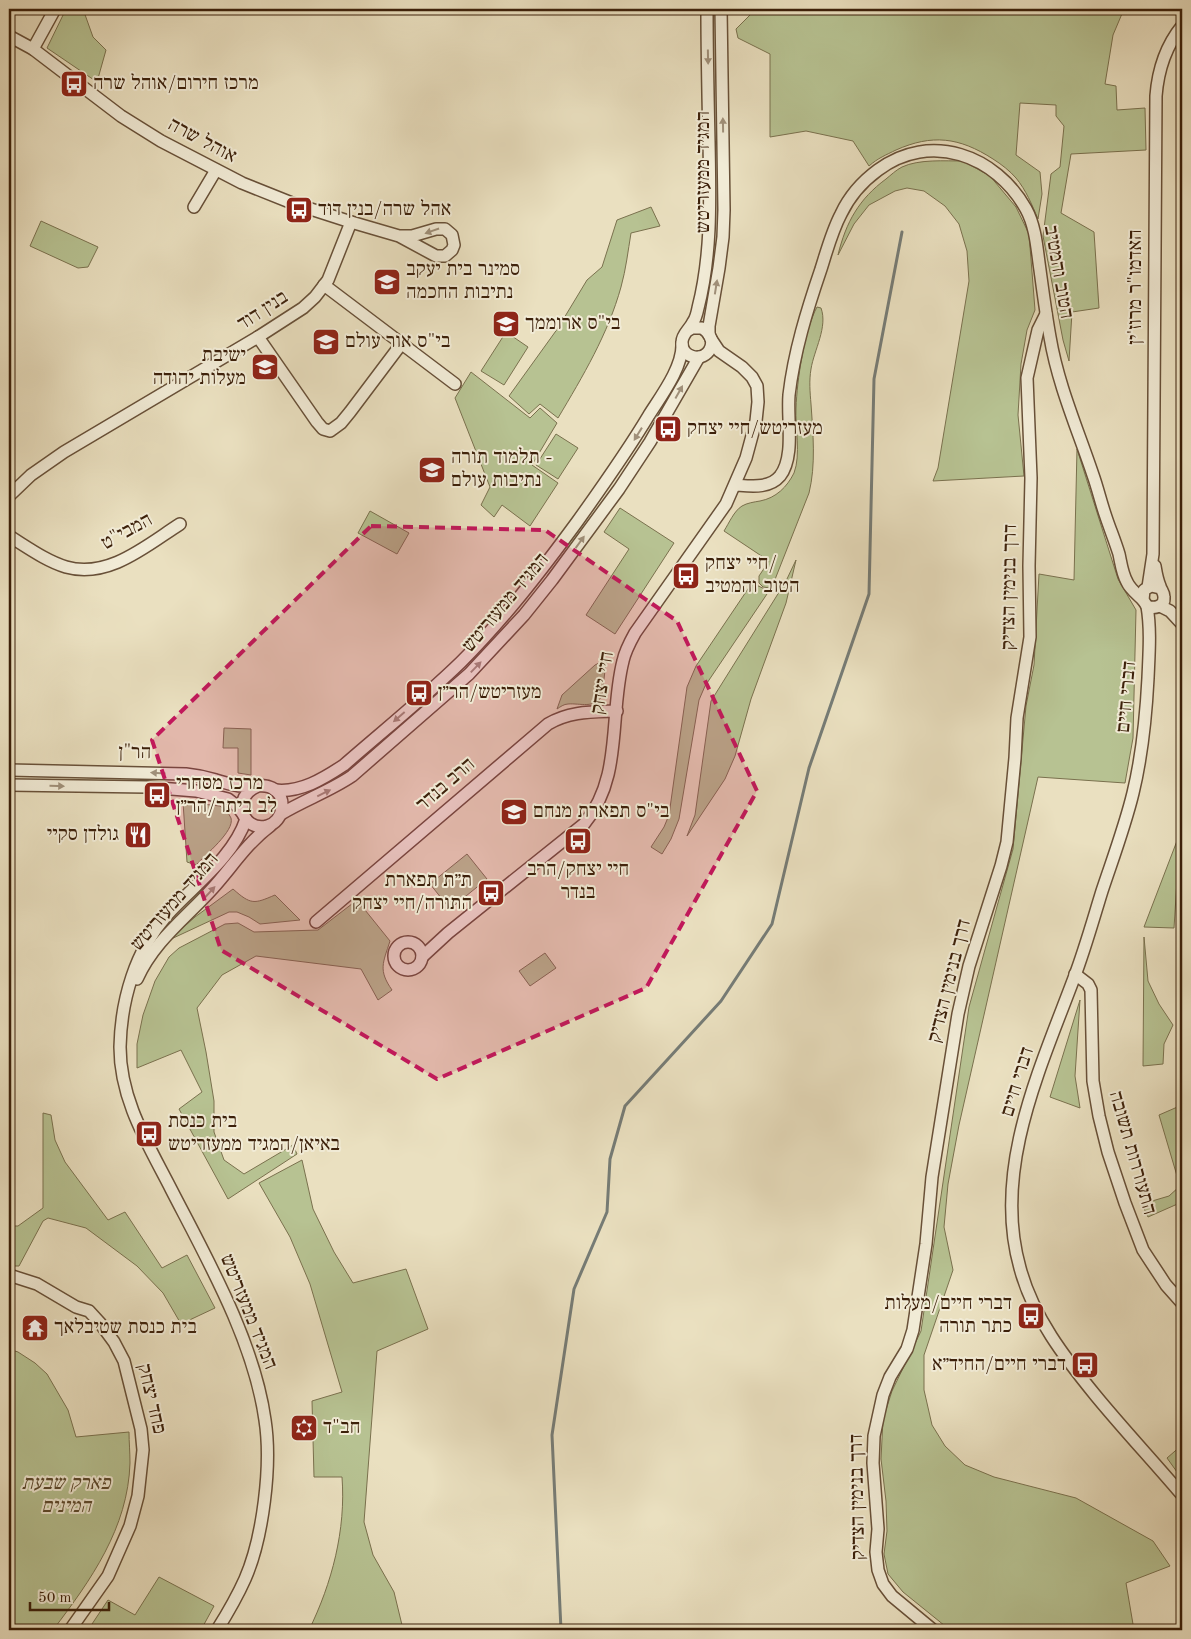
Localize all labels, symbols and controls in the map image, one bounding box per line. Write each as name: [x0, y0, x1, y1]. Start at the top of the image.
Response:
one-way arrow: [704, 50, 712, 66]
bus stop icon: מרכז חירום/אוהל שרה: [59, 69, 89, 99]
place label: מרכז חירום/אוהל שרה: [93, 72, 259, 94]
street label: המגיד ממעזריטש: [694, 111, 714, 233]
street label: אוהל שרה: [164, 113, 240, 167]
one-way arrow: [719, 117, 727, 133]
bus stop icon: אהל שרה/בנין דוד: [284, 195, 314, 225]
place label: אהל שרה/בנין דוד: [318, 198, 451, 220]
street label: הטוב והמטיב: [1040, 224, 1076, 320]
one-way arrow: [424, 227, 439, 235]
street label: האדמו"ר מרוז'ין: [1126, 229, 1146, 345]
place label: סמינר בית יעקב נתיבות החכמה: [406, 260, 520, 303]
school or university icon: סמינר בית יעקב נתיבות החכמה: [372, 267, 402, 297]
one-way arrow: [712, 278, 720, 294]
street label: בנין דוד: [234, 287, 292, 335]
school or university icon: בי"ס ארוממך: [491, 309, 521, 339]
place label: בי"ס ארוממך: [525, 314, 621, 334]
school or university icon: בי"ס אור עולם: [311, 327, 341, 357]
place label: בי"ס אור עולם: [345, 330, 450, 352]
place label: ישיבת מעלות יהודה: [153, 346, 246, 389]
school or university icon: ישיבת מעלות יהודה: [250, 352, 280, 382]
one-way arrow: [674, 385, 683, 399]
bus stop icon: מעזריטש/חיי יצחק: [653, 414, 683, 444]
place label: מעזריטש/חיי יצחק: [687, 419, 823, 439]
one-way arrow: [633, 427, 643, 440]
place label: תלמוד תורה - נתיבות עולם: [451, 446, 553, 491]
school or university icon: תלמוד תורה - נתיבות עולם: [417, 455, 447, 485]
street label: המבי"ט: [98, 510, 156, 554]
street label: דרך בנימין הצדיק: [999, 524, 1021, 650]
one-way arrow: [574, 536, 585, 549]
street label: המגיד ממעזריטש: [459, 550, 553, 656]
place label: חיי יצחק/ הטוב והמטיב: [705, 554, 800, 597]
bus stop icon: חיי יצחק/ הטוב והמטיב: [671, 561, 701, 591]
street label: חיי יצחק: [588, 650, 618, 716]
street label: דברי חיים: [1114, 660, 1140, 734]
one-way arrow: [470, 661, 482, 673]
bus stop icon: מעזריטש/הר״ן: [404, 678, 434, 708]
place label: מעזריטש/הר״ן: [438, 683, 541, 703]
one-way arrow: [393, 711, 405, 723]
street label: הר"ן: [119, 743, 151, 763]
street label: הרב בנדר: [413, 754, 479, 816]
one-way arrow: [150, 768, 166, 776]
place label: מרכז מסחרי לב ביתר/הר״ן: [176, 774, 277, 817]
bus stop icon: מרכז מסחרי לב ביתר/הר״ן: [142, 780, 172, 810]
one-way arrow: [50, 782, 66, 790]
one-way arrow: [317, 788, 331, 796]
school or university icon: בי"ס תפארת מנחם: [499, 797, 529, 827]
place label: בי"ס תפארת מנחם: [533, 802, 669, 822]
restaurant icon: גולדן סקיי: [123, 820, 153, 850]
place label: גולדן סקיי: [47, 823, 119, 845]
bus stop icon: חיי יצחק/הרב בנדר: [563, 826, 593, 856]
street label: המגיד ממעזריטש: [127, 849, 223, 955]
place label: חיי יצחק/הרב בנדר: [527, 860, 629, 903]
place label: ת״ת תפארת התורה/חיי יצחק: [352, 871, 472, 914]
bus stop icon: ת״ת תפארת התורה/חיי יצחק: [476, 878, 506, 908]
one-way arrow: [204, 886, 216, 898]
street label: דרך בנימין הצדיק: [925, 917, 975, 1045]
street label: דברי חיים: [998, 1045, 1038, 1119]
street label: התעוררות תשובה: [1105, 1089, 1159, 1217]
place label: בית כנסת באיאן/המגיד ממעזריטש: [168, 1112, 340, 1155]
bus stop icon: בית כנסת באיאן/המגיד ממעזריטש: [134, 1119, 164, 1149]
street label: המגיד ממעזריטש: [216, 1252, 280, 1372]
place label: דברי חיים/מעלות כתר תורה: [885, 1292, 1012, 1337]
bus stop icon: דברי חיים/מעלות כתר תורה: [1016, 1301, 1046, 1331]
temple icon: בית כנסת שטיבלאך: [20, 1313, 50, 1343]
place label: בית כנסת שטיבלאך: [54, 1316, 197, 1338]
bus stop icon: דברי חיים/החיד״א: [1070, 1350, 1100, 1380]
place label: דברי חיים/החיד״א: [932, 1355, 1066, 1375]
street label: פחד יצחק: [133, 1362, 169, 1436]
synagogue icon: חב"ד: [289, 1413, 319, 1443]
place label: חב"ד: [323, 1418, 360, 1438]
street label: דרך בנימין הצדיק: [847, 1434, 869, 1560]
park label: פארק שבעת המינים: [22, 1474, 111, 1517]
scale bar: [30, 1579, 109, 1611]
text: 50 m: [38, 1591, 72, 1606]

